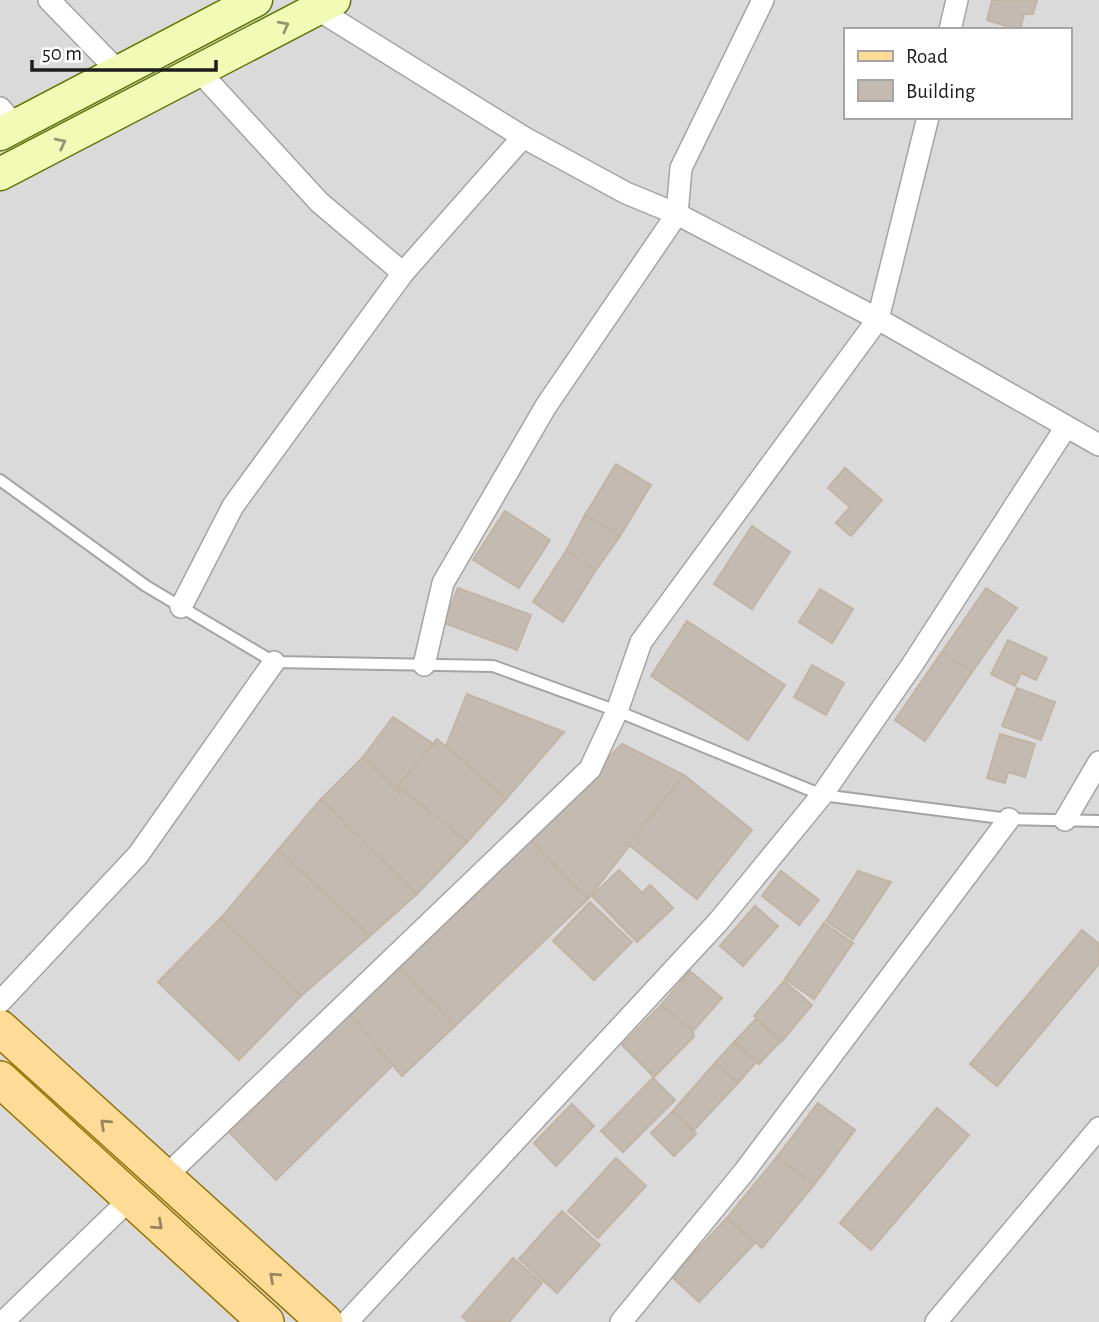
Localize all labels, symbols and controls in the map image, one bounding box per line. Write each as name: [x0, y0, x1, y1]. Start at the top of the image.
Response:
one-way arrow: [277, 21, 289, 34]
scale bar: [32, 28, 215, 72]
legend: [844, 28, 1071, 119]
text: 50 m: [42, 43, 82, 64]
text: Road: [906, 46, 948, 67]
text: Building: [906, 81, 976, 102]
one-way arrow: [53, 137, 66, 151]
one-way arrow: [100, 1120, 113, 1133]
one-way arrow: [150, 1216, 163, 1229]
one-way arrow: [269, 1272, 282, 1285]

